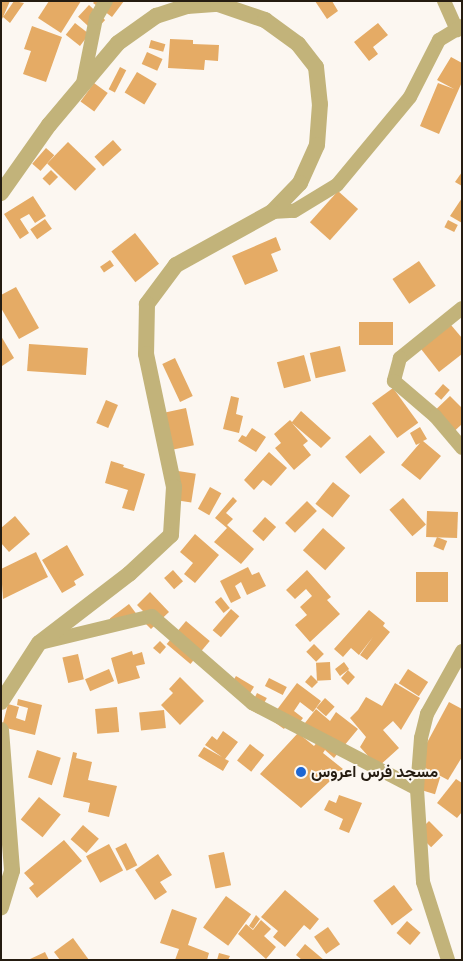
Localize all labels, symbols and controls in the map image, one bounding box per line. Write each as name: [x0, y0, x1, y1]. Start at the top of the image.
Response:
place label: مسجد فرس اعروس: [311, 762, 438, 782]
marker: مسجد فرس اعروس: [295, 766, 307, 778]

